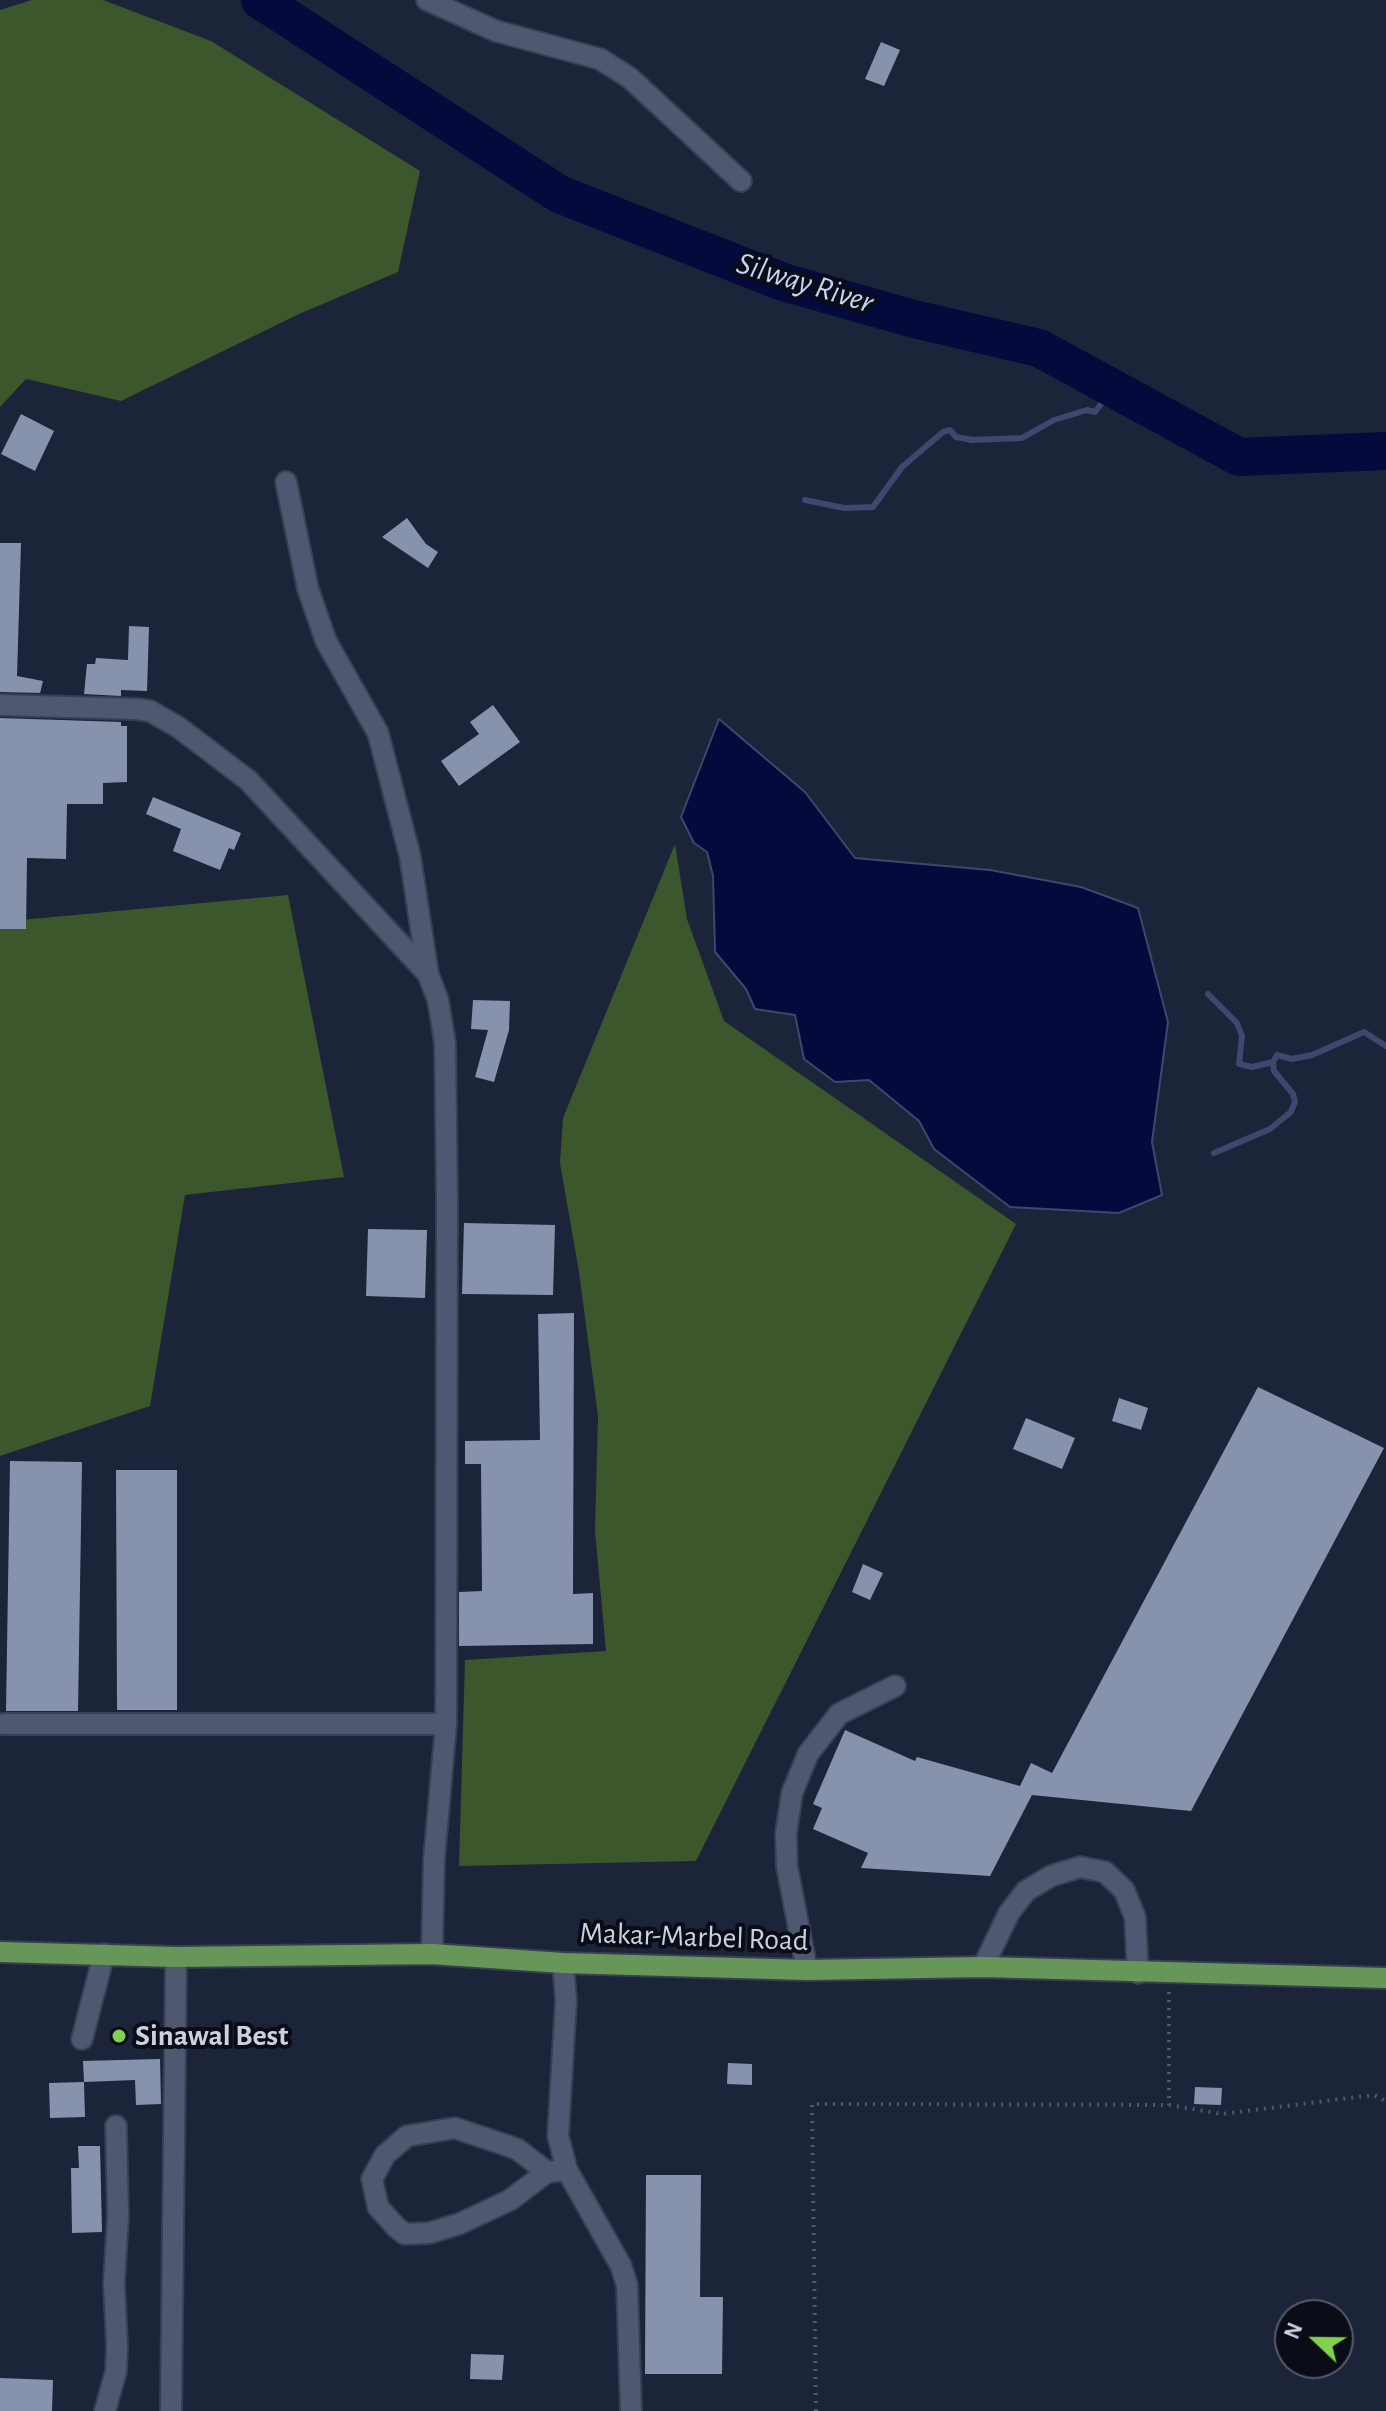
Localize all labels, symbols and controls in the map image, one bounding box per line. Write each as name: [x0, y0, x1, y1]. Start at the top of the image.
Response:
water label: Silway River: [732, 244, 878, 322]
street label: Makar-Marbel Road: [579, 1915, 809, 1959]
place label: Sinawal Best: [135, 2018, 288, 2054]
marker: Sinawal Best: [110, 2027, 128, 2045]
north arrow: [1274, 2299, 1354, 2379]
text: N: [1281, 2320, 1307, 2342]

